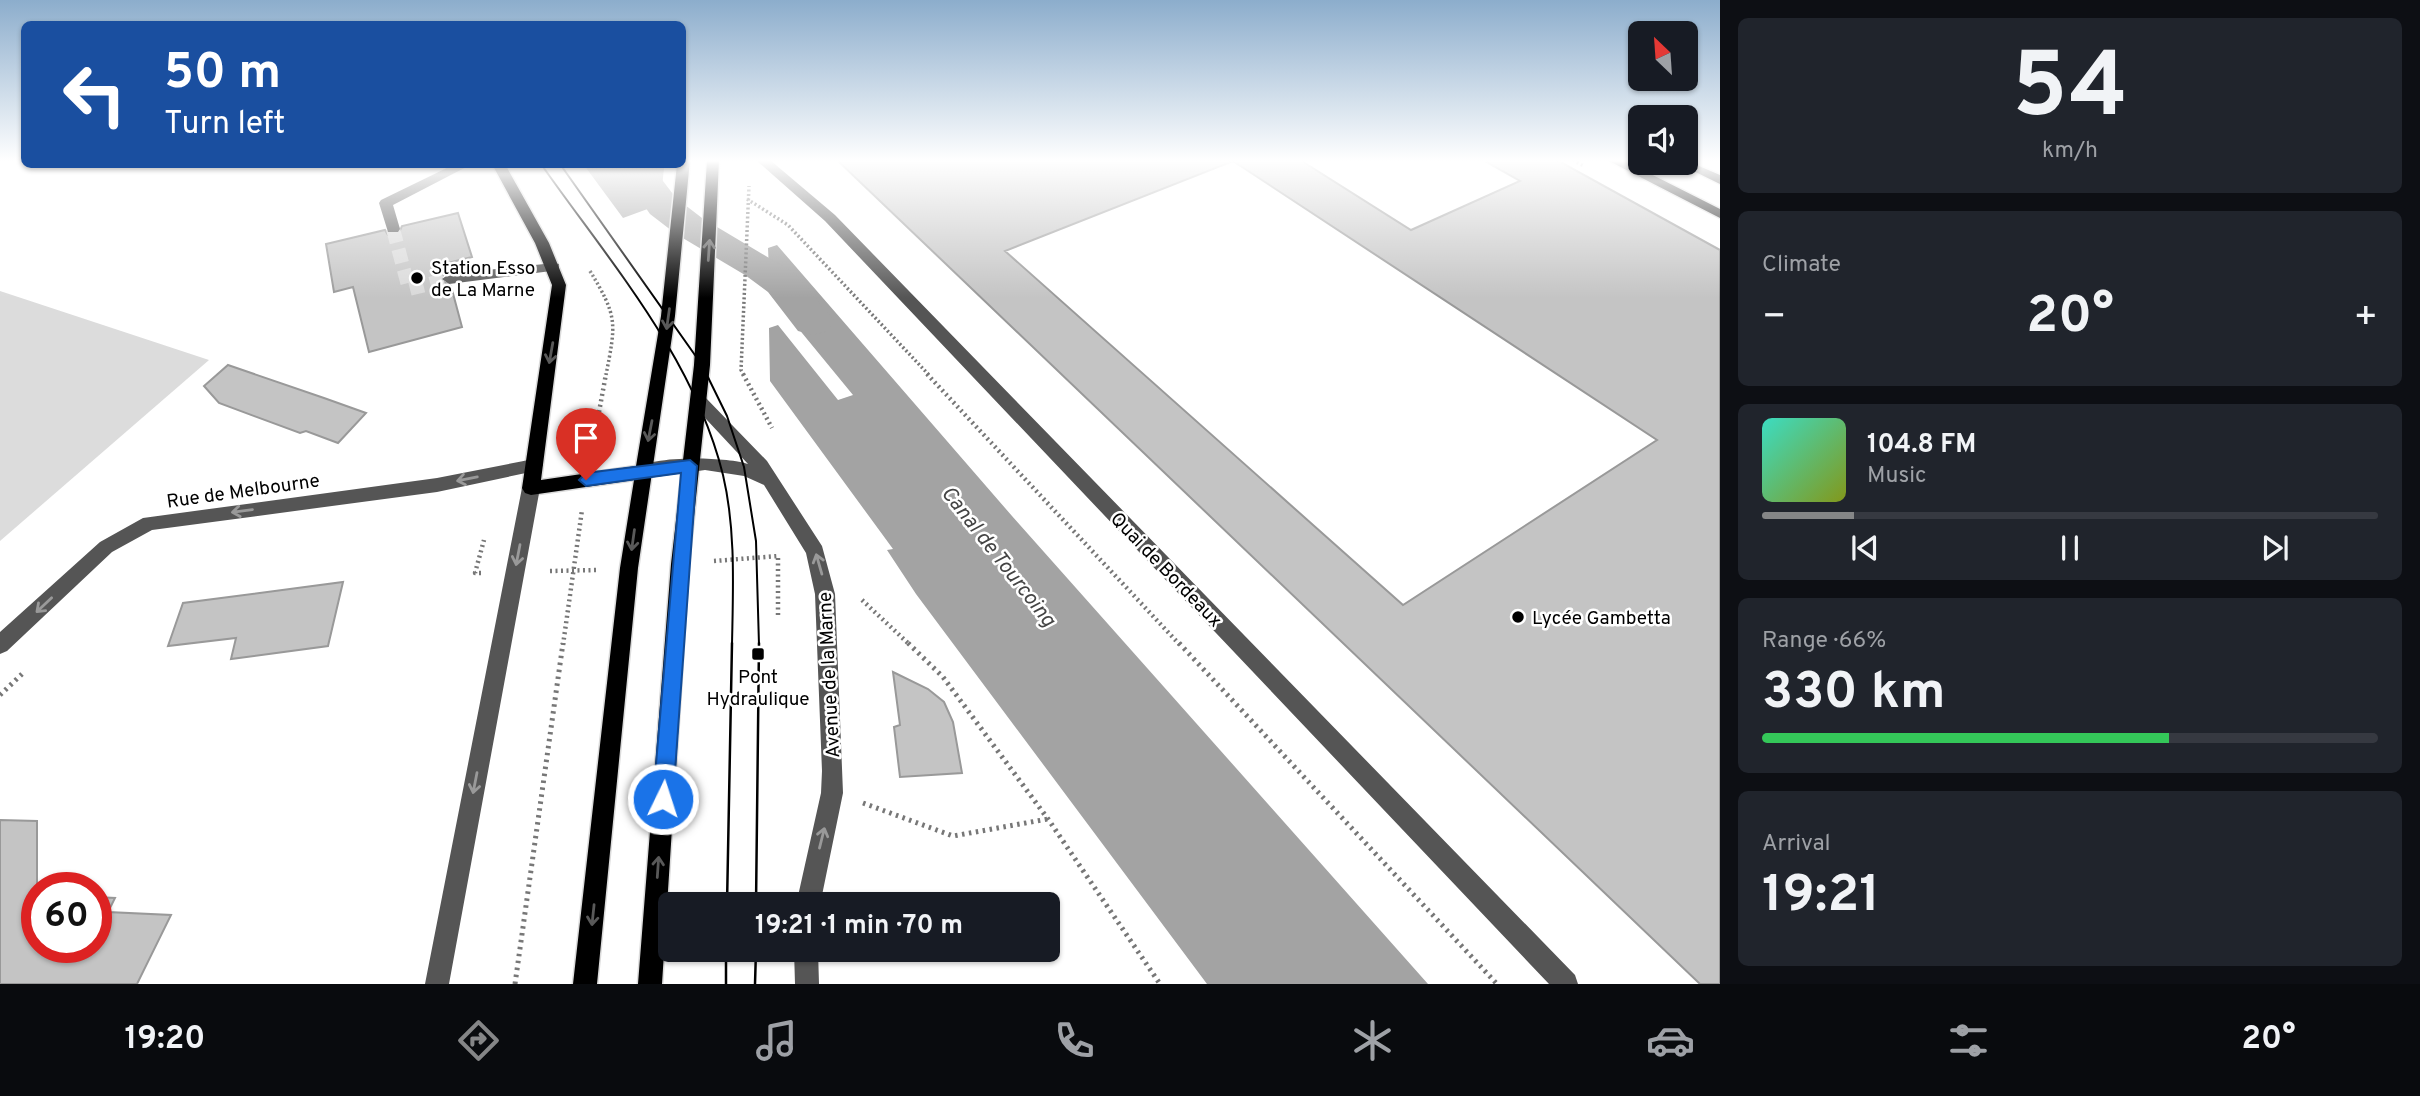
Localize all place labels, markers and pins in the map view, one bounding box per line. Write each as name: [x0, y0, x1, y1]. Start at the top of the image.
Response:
place label: Station Esso de La Marne: [431, 257, 535, 303]
marker: Station Esso de La Marne: [409, 270, 425, 286]
pin: [556, 408, 616, 480]
place label: Lycée Gambetta: [1532, 607, 1671, 631]
marker: Lycée Gambetta: [1510, 609, 1526, 625]
marker: Pont Hydraulique: [750, 646, 766, 662]
place label: Pont Hydraulique: [707, 666, 809, 712]

